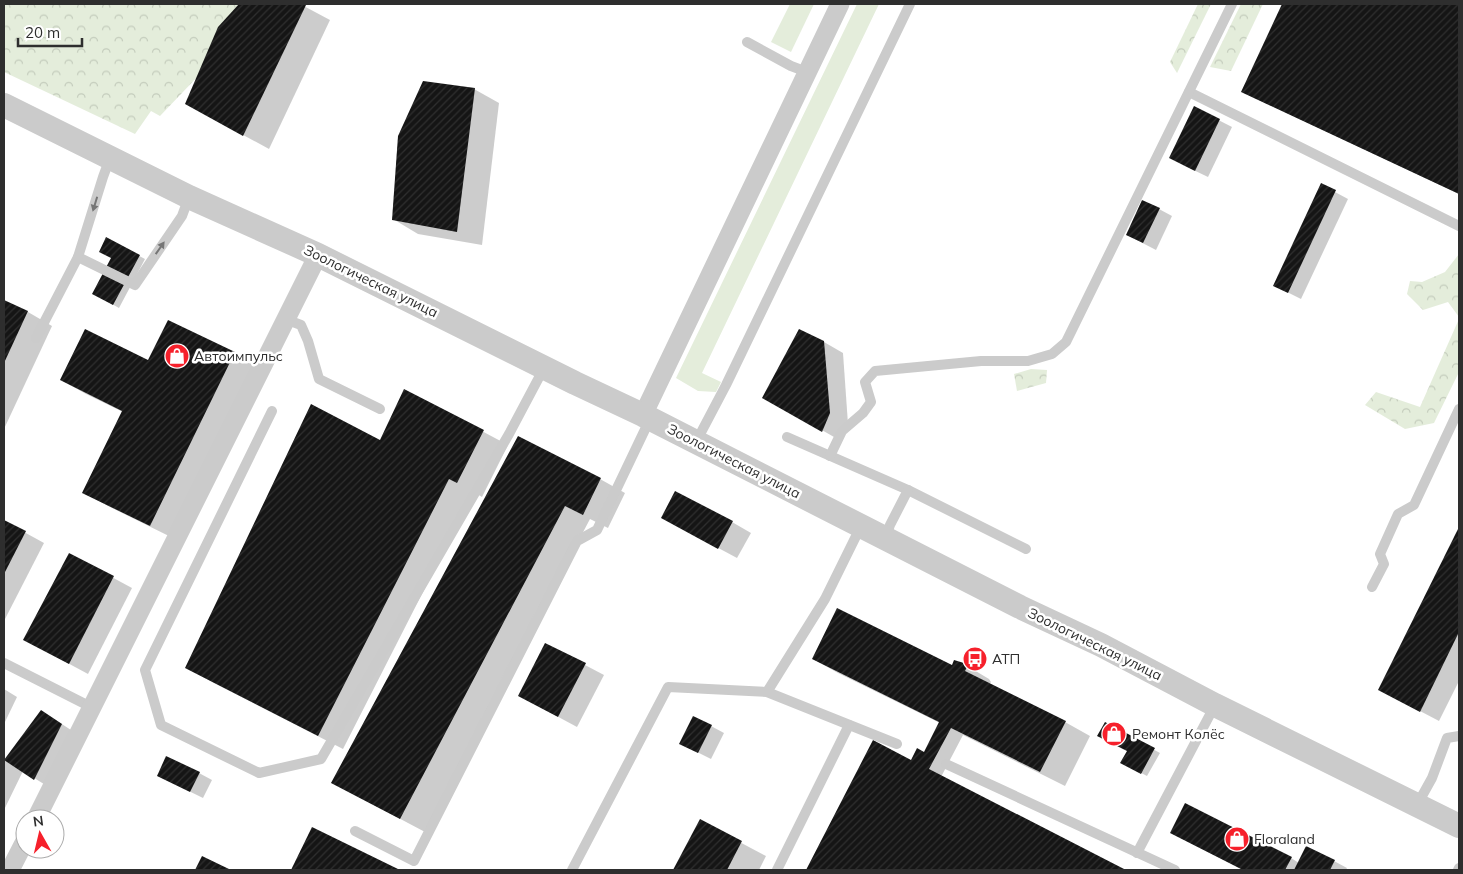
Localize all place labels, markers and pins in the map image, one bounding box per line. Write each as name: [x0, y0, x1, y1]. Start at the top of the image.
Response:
shop icon: Автоимпульс: [164, 343, 190, 369]
place label: Автоимпульс: [194, 347, 283, 365]
bus stop icon: АТП: [962, 646, 988, 672]
place label: АТП: [992, 650, 1020, 668]
shop icon: Ремонт Колёс: [1101, 721, 1127, 747]
place label: Ремонт Колёс: [1132, 725, 1225, 743]
shop icon: Floraland: [1224, 826, 1250, 852]
place label: Floraland: [1254, 830, 1315, 848]

